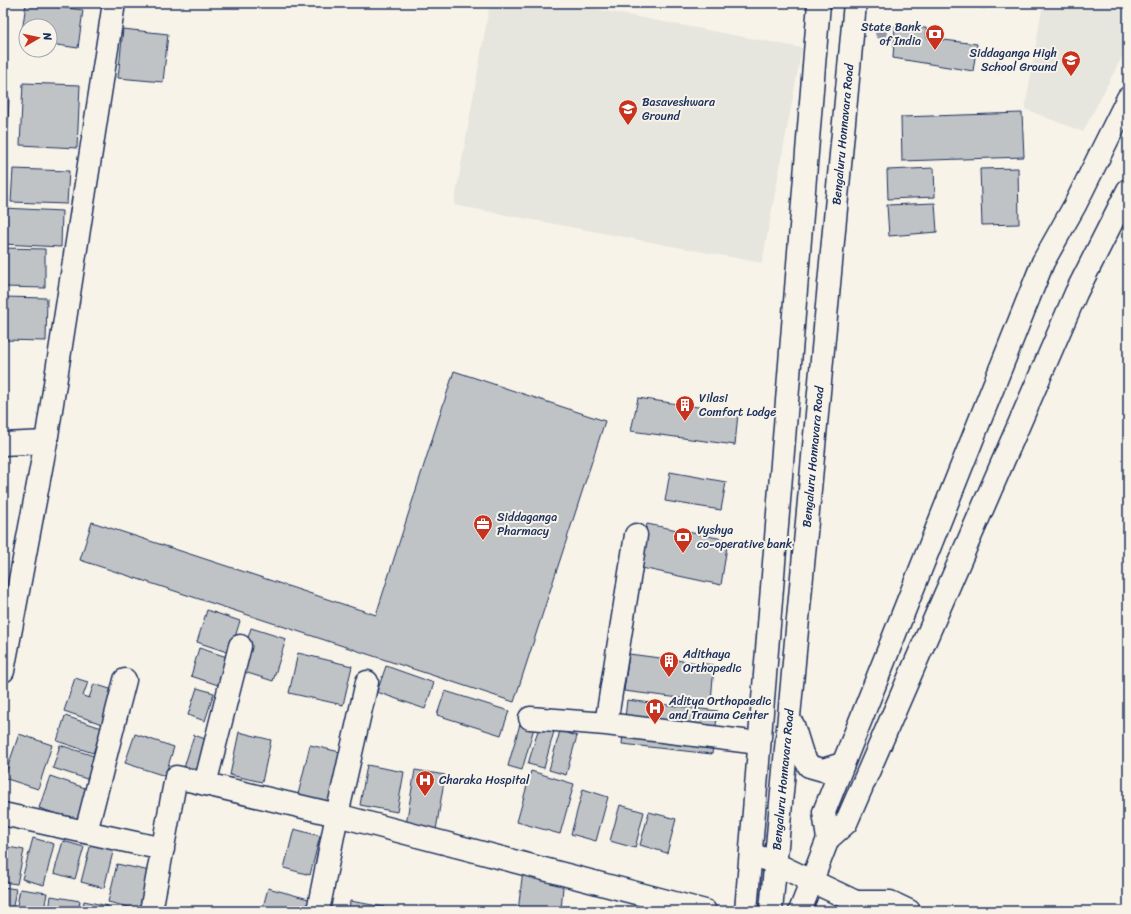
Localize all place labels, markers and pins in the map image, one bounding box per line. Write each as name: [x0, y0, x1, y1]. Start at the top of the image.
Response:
place label: State Bank of India: [861, 16, 922, 52]
bank icon: State Bank of India: [924, 23, 946, 51]
place label: Siddaganga High School Ground: [970, 42, 1058, 78]
school or university icon: Siddaganga High School Ground: [1060, 49, 1082, 77]
place label: Basaveshwara Ground: [642, 91, 716, 127]
school or university icon: Basaveshwara Ground: [617, 98, 639, 126]
place label: Vilasi Comfort Lodge: [699, 387, 776, 423]
building icon: Vilasi Comfort Lodge: [674, 394, 696, 422]
place label: Siddaganga Pharmacy: [497, 506, 557, 542]
office icon: Siddaganga Pharmacy: [472, 513, 494, 541]
place label: Vyshya co-operative bank: [697, 519, 793, 555]
bank icon: Vyshya co-operative bank: [672, 526, 694, 554]
place label: Adithaya Orthopedic: [682, 643, 741, 679]
building icon: Adithaya Orthopedic: [658, 650, 680, 678]
place label: Aditya Orthopaedic and Trauma Center: [668, 690, 771, 726]
hospital icon: Aditya Orthopaedic and Trauma Center: [644, 697, 666, 725]
hospital icon: Charaka Hospital: [414, 769, 436, 797]
place label: Charaka Hospital: [439, 769, 530, 791]

